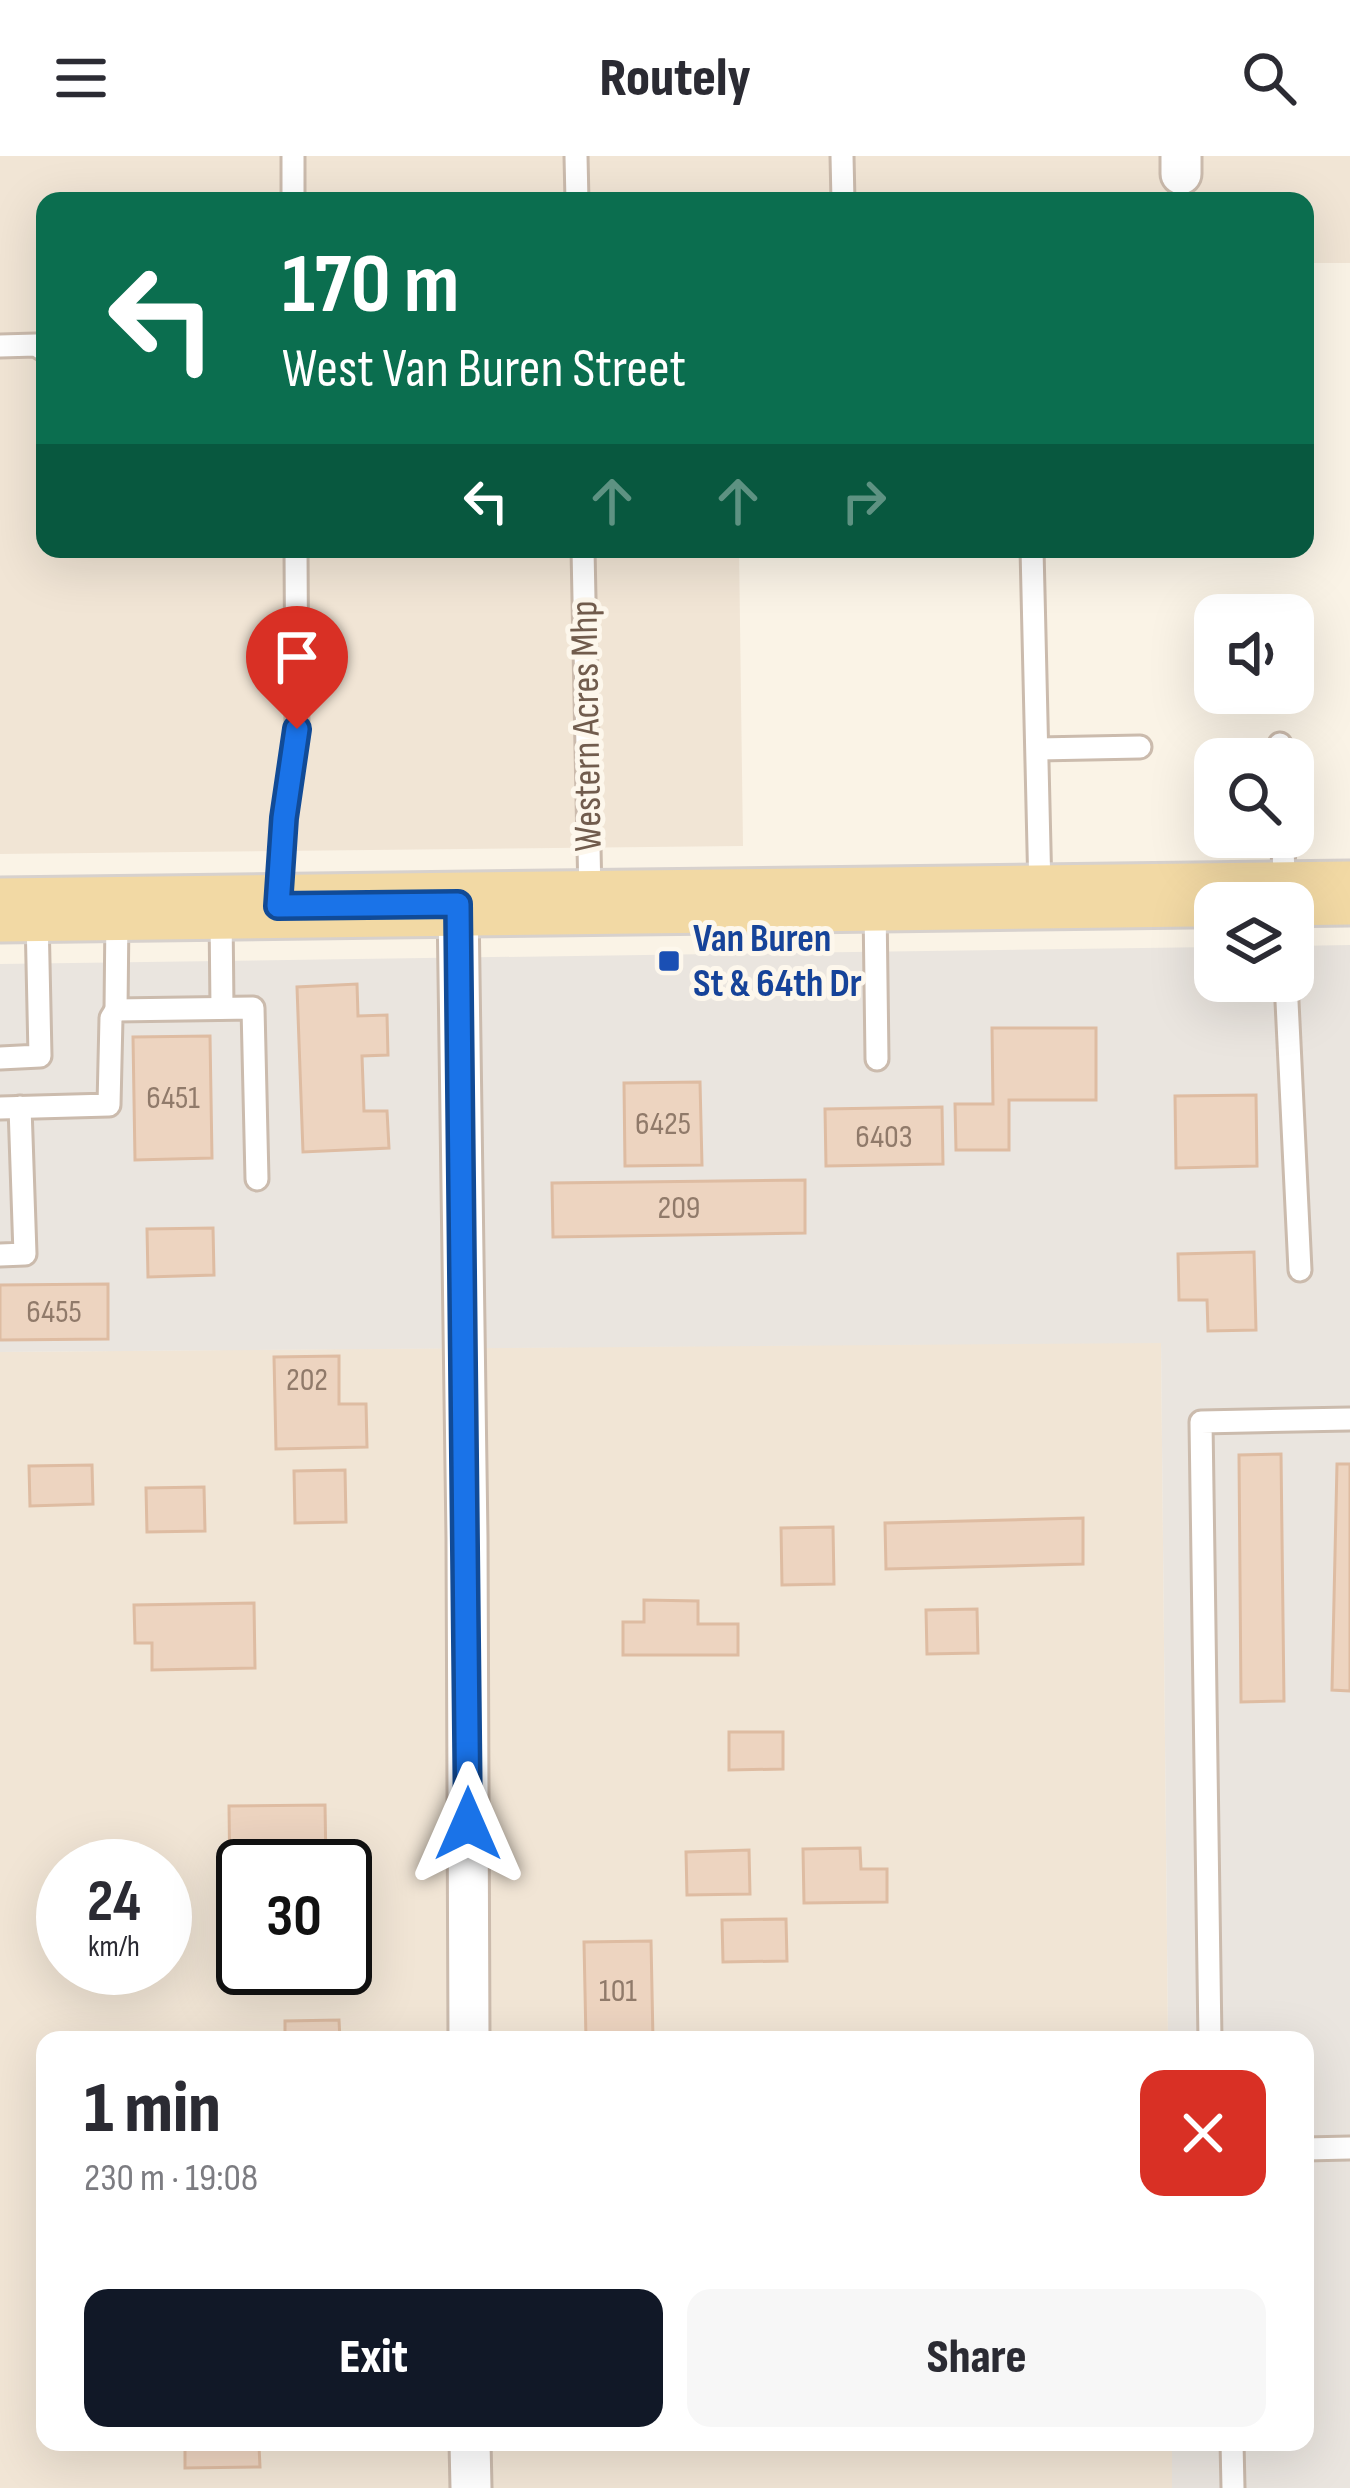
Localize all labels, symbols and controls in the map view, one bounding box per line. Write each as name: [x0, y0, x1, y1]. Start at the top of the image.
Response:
icon: menu: [48, 45, 114, 111]
icon: search: [1236, 45, 1302, 111]
text: Routely: [599, 46, 751, 111]
text: 170 m: [282, 235, 459, 336]
icon: left: [84, 240, 240, 396]
text: West Van Buren Street: [282, 337, 686, 402]
icon: left: [453, 468, 519, 534]
icon: ahead: [579, 468, 645, 534]
icon: ahead: [705, 468, 771, 534]
icon: right: [831, 468, 897, 534]
map controls: [1194, 594, 1314, 1002]
button: sound: [1194, 594, 1314, 714]
street label: Western Acres Mhp: [561, 600, 613, 852]
pin: [246, 606, 348, 729]
icon: arrive: [264, 624, 330, 690]
button: search: [1194, 738, 1314, 858]
button: layers: [1194, 882, 1314, 1002]
place label: Van Buren St & 64th Dr: [693, 916, 862, 1008]
marker: Van Buren St & 64th Dr: [656, 948, 682, 974]
house number: 6451: [146, 1078, 200, 1118]
house number: 6425: [635, 1104, 691, 1144]
house number: 6403: [855, 1117, 913, 1157]
house number: 209: [658, 1188, 700, 1228]
house number: 6455: [26, 1292, 82, 1332]
house number: 202: [286, 1360, 328, 1400]
position arrow: [405, 1761, 531, 1887]
speed limit sign: 30: [216, 1839, 372, 1995]
text: 24: [87, 1866, 141, 1938]
text: km/h: [88, 1929, 140, 1965]
house number: 101: [599, 1971, 637, 2011]
text: 1 min: [84, 2066, 221, 2153]
button: close: [1140, 2070, 1266, 2196]
text: 230 m · 19:08: [84, 2155, 258, 2202]
button: Exit: [84, 2289, 663, 2427]
button: Share: [687, 2289, 1266, 2427]

